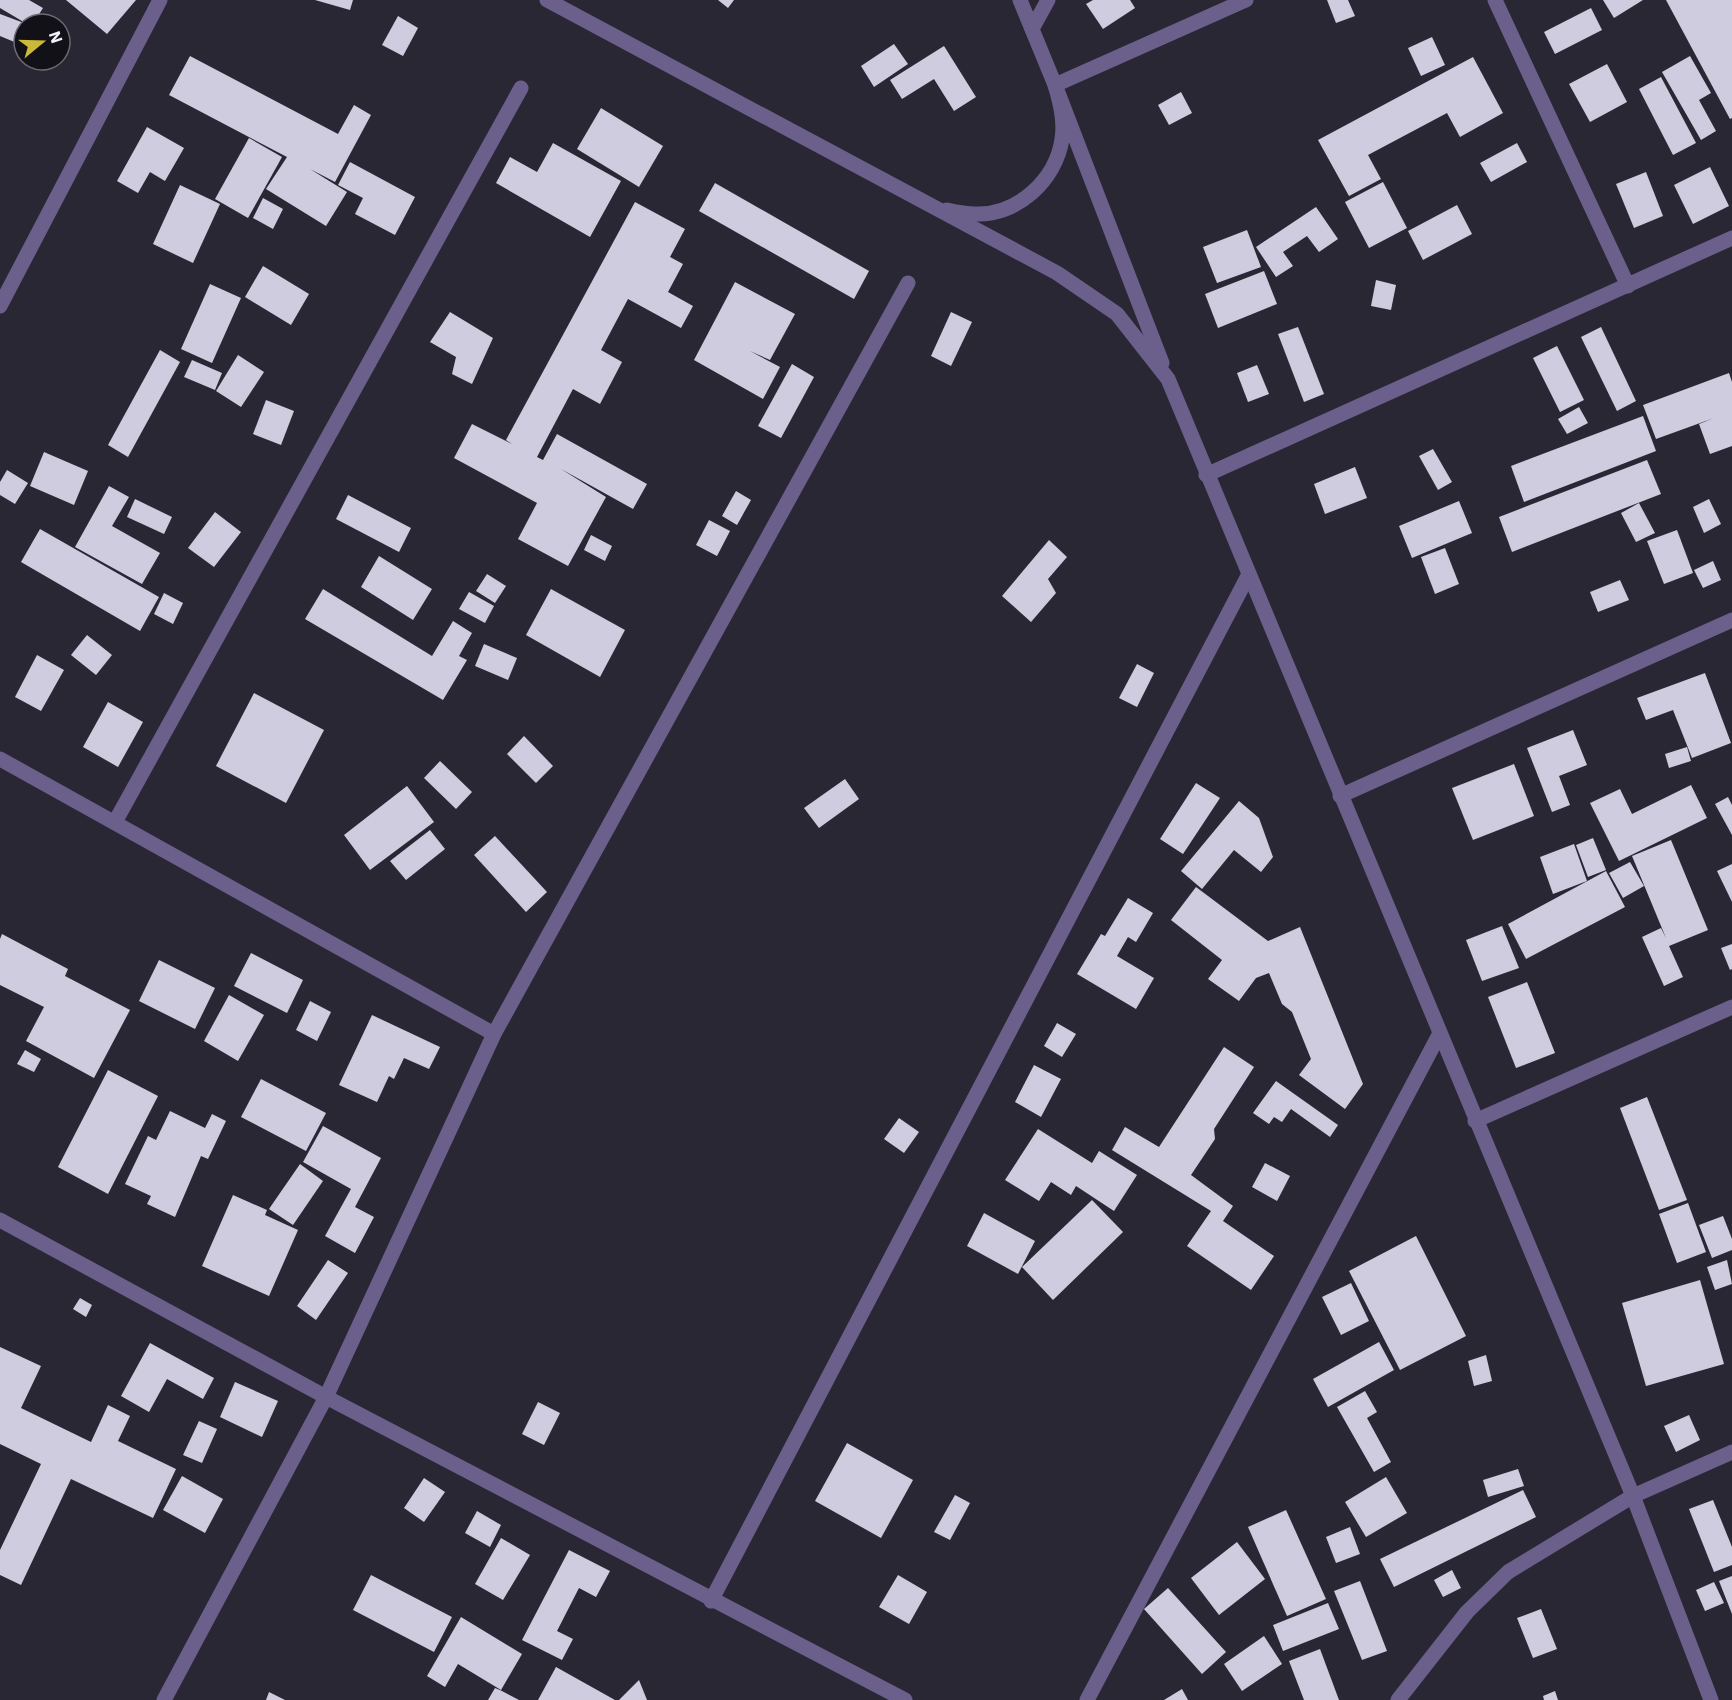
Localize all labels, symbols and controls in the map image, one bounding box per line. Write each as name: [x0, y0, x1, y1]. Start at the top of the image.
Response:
north arrow: [12, 12, 72, 72]
text: N: [45, 28, 68, 46]

